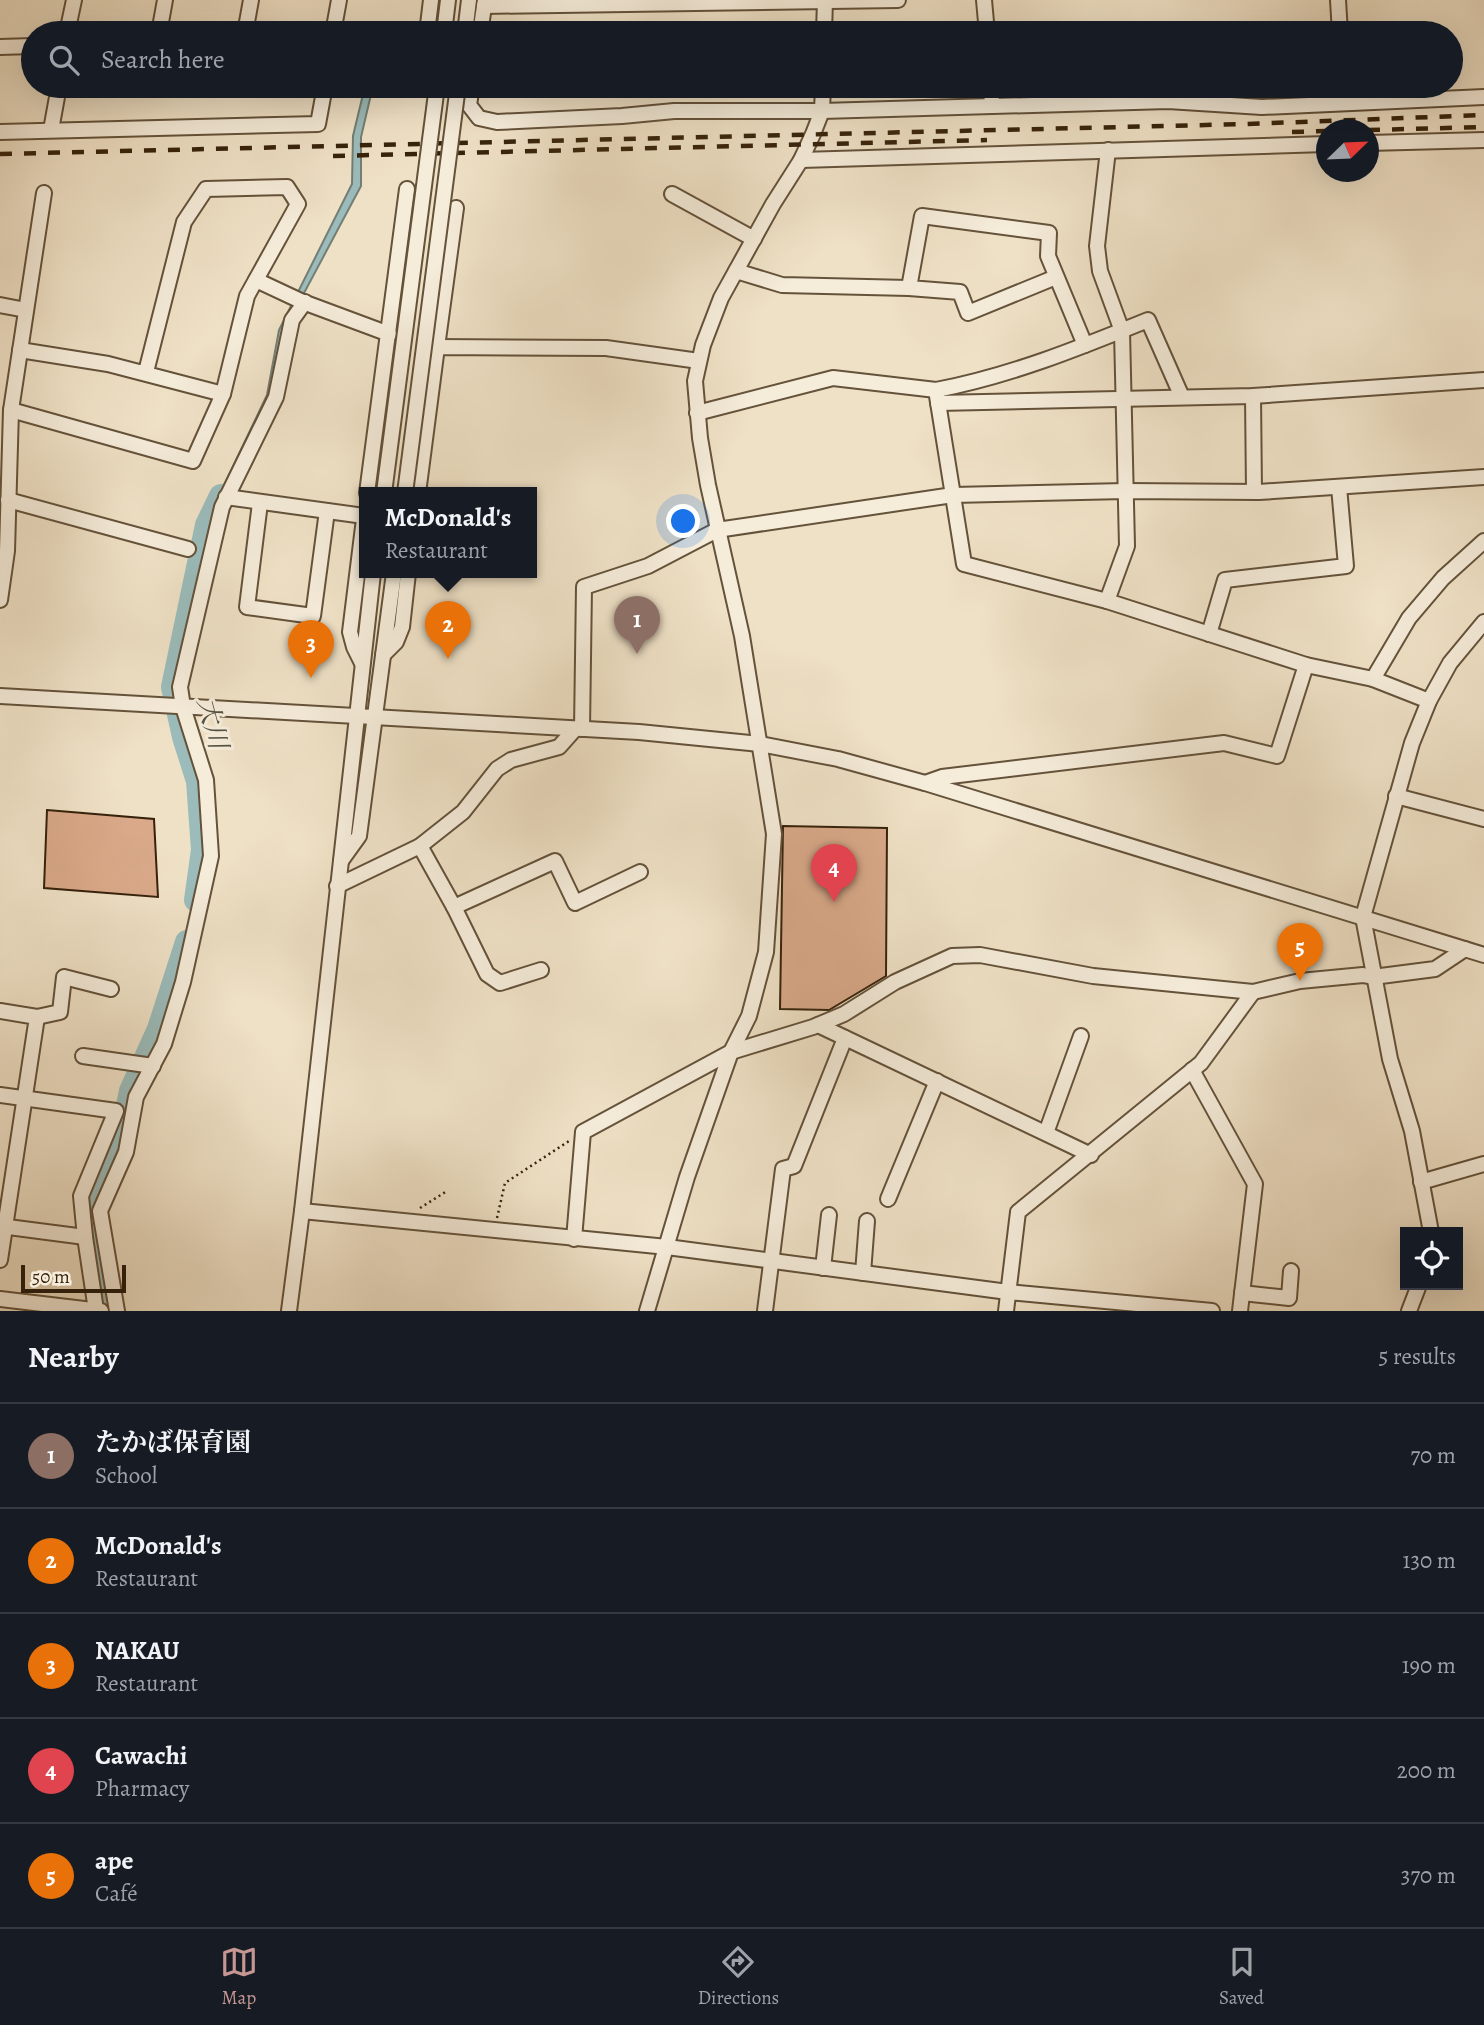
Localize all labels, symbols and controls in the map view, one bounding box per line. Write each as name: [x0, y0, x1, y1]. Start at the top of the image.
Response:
search box: [21, 21, 1463, 98]
icon: search: [45, 41, 83, 79]
text: Search here: [101, 42, 225, 77]
north arrow: [1316, 119, 1379, 182]
popup: [359, 487, 537, 578]
text: McDonald's: [385, 500, 511, 535]
your location: [666, 504, 700, 538]
text: Restaurant: [385, 535, 488, 566]
pin: 1: [614, 596, 660, 654]
pin: 2: [425, 601, 471, 659]
pin: 3: [288, 620, 334, 678]
water label: 大川: [189, 693, 237, 756]
pin: 4: [811, 844, 857, 902]
pin: 5: [1277, 923, 1323, 981]
map controls: [1400, 1227, 1463, 1290]
button: locate: [1400, 1227, 1463, 1290]
scale bar: [21, 1262, 126, 1294]
text: 50 m: [32, 1264, 70, 1290]
text: Nearby: [28, 1337, 119, 1377]
text: 5 results: [1379, 1341, 1456, 1372]
text: たかば保育園: [95, 1425, 251, 1460]
text: 1: [47, 1440, 55, 1471]
text: 70 m: [1410, 1440, 1456, 1471]
text: School: [95, 1460, 157, 1491]
text: McDonald's: [95, 1528, 222, 1563]
text: 2: [45, 1545, 57, 1576]
text: 130 m: [1403, 1545, 1456, 1576]
text: Restaurant: [95, 1563, 198, 1594]
text: NAKAU: [95, 1633, 180, 1668]
text: 3: [46, 1650, 56, 1681]
text: 190 m: [1402, 1650, 1456, 1681]
text: Restaurant: [95, 1668, 198, 1699]
text: Cawachi: [95, 1738, 187, 1773]
text: 4: [46, 1755, 56, 1786]
text: 200 m: [1397, 1755, 1456, 1786]
text: Pharmacy: [95, 1773, 189, 1804]
text: ape: [95, 1843, 134, 1878]
text: 5: [46, 1860, 56, 1891]
text: 370 m: [1401, 1860, 1456, 1891]
text: Café: [95, 1878, 138, 1909]
tab: Map: [220, 1943, 258, 2011]
tab: Directions: [698, 1943, 779, 2011]
tab: Saved: [1219, 1943, 1264, 2011]

